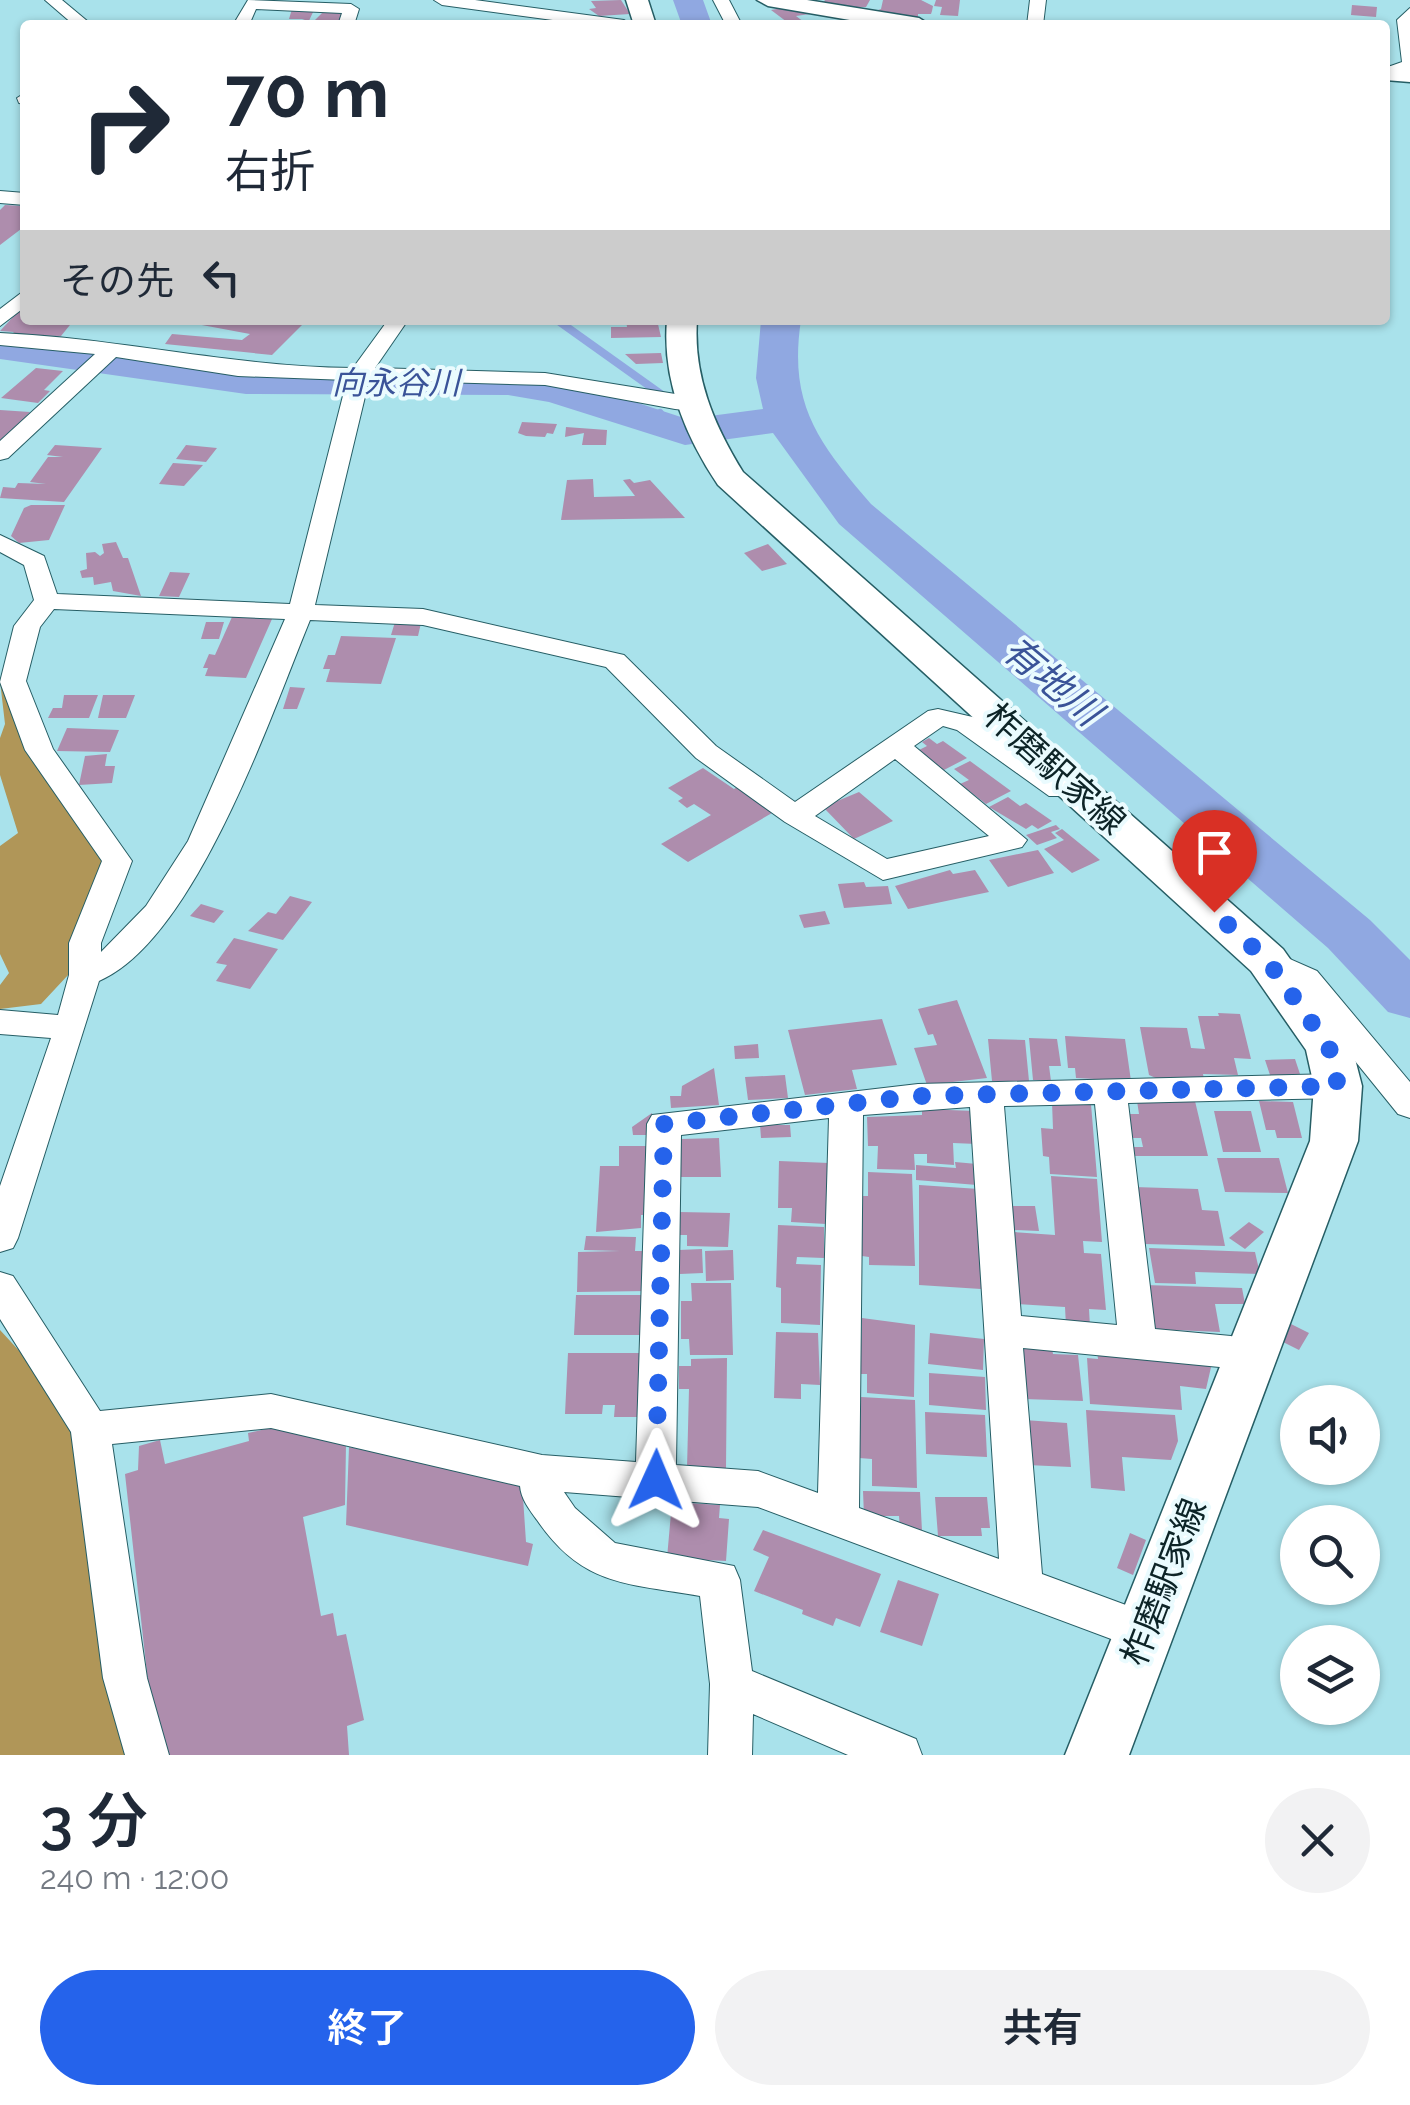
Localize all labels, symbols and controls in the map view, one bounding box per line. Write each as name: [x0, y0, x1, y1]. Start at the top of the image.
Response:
text: 70 m: [225, 51, 389, 133]
icon: right: [60, 60, 190, 190]
text: 右折: [225, 145, 315, 198]
icon: left: [194, 250, 249, 305]
text: その先: [60, 258, 174, 303]
water label: 向永谷川: [332, 364, 463, 401]
water label: 有地川: [994, 627, 1114, 737]
street label: 柞磨駅家線: [977, 695, 1134, 842]
pin: [1172, 810, 1257, 913]
icon: arrive: [1187, 825, 1242, 880]
map controls: [1280, 1385, 1380, 1725]
button: sound: [1280, 1385, 1380, 1485]
position arrow: [604, 1428, 708, 1532]
street label: 柞磨駅家線: [1113, 1493, 1214, 1671]
button: search: [1280, 1505, 1380, 1605]
button: layers: [1280, 1625, 1380, 1725]
text: 3 分: [40, 1786, 148, 1856]
button: close: [1265, 1788, 1370, 1893]
text: 240 m · 12:00: [40, 1859, 229, 1896]
button: 終了: [40, 1970, 695, 2085]
button: 共有: [715, 1970, 1370, 2085]

